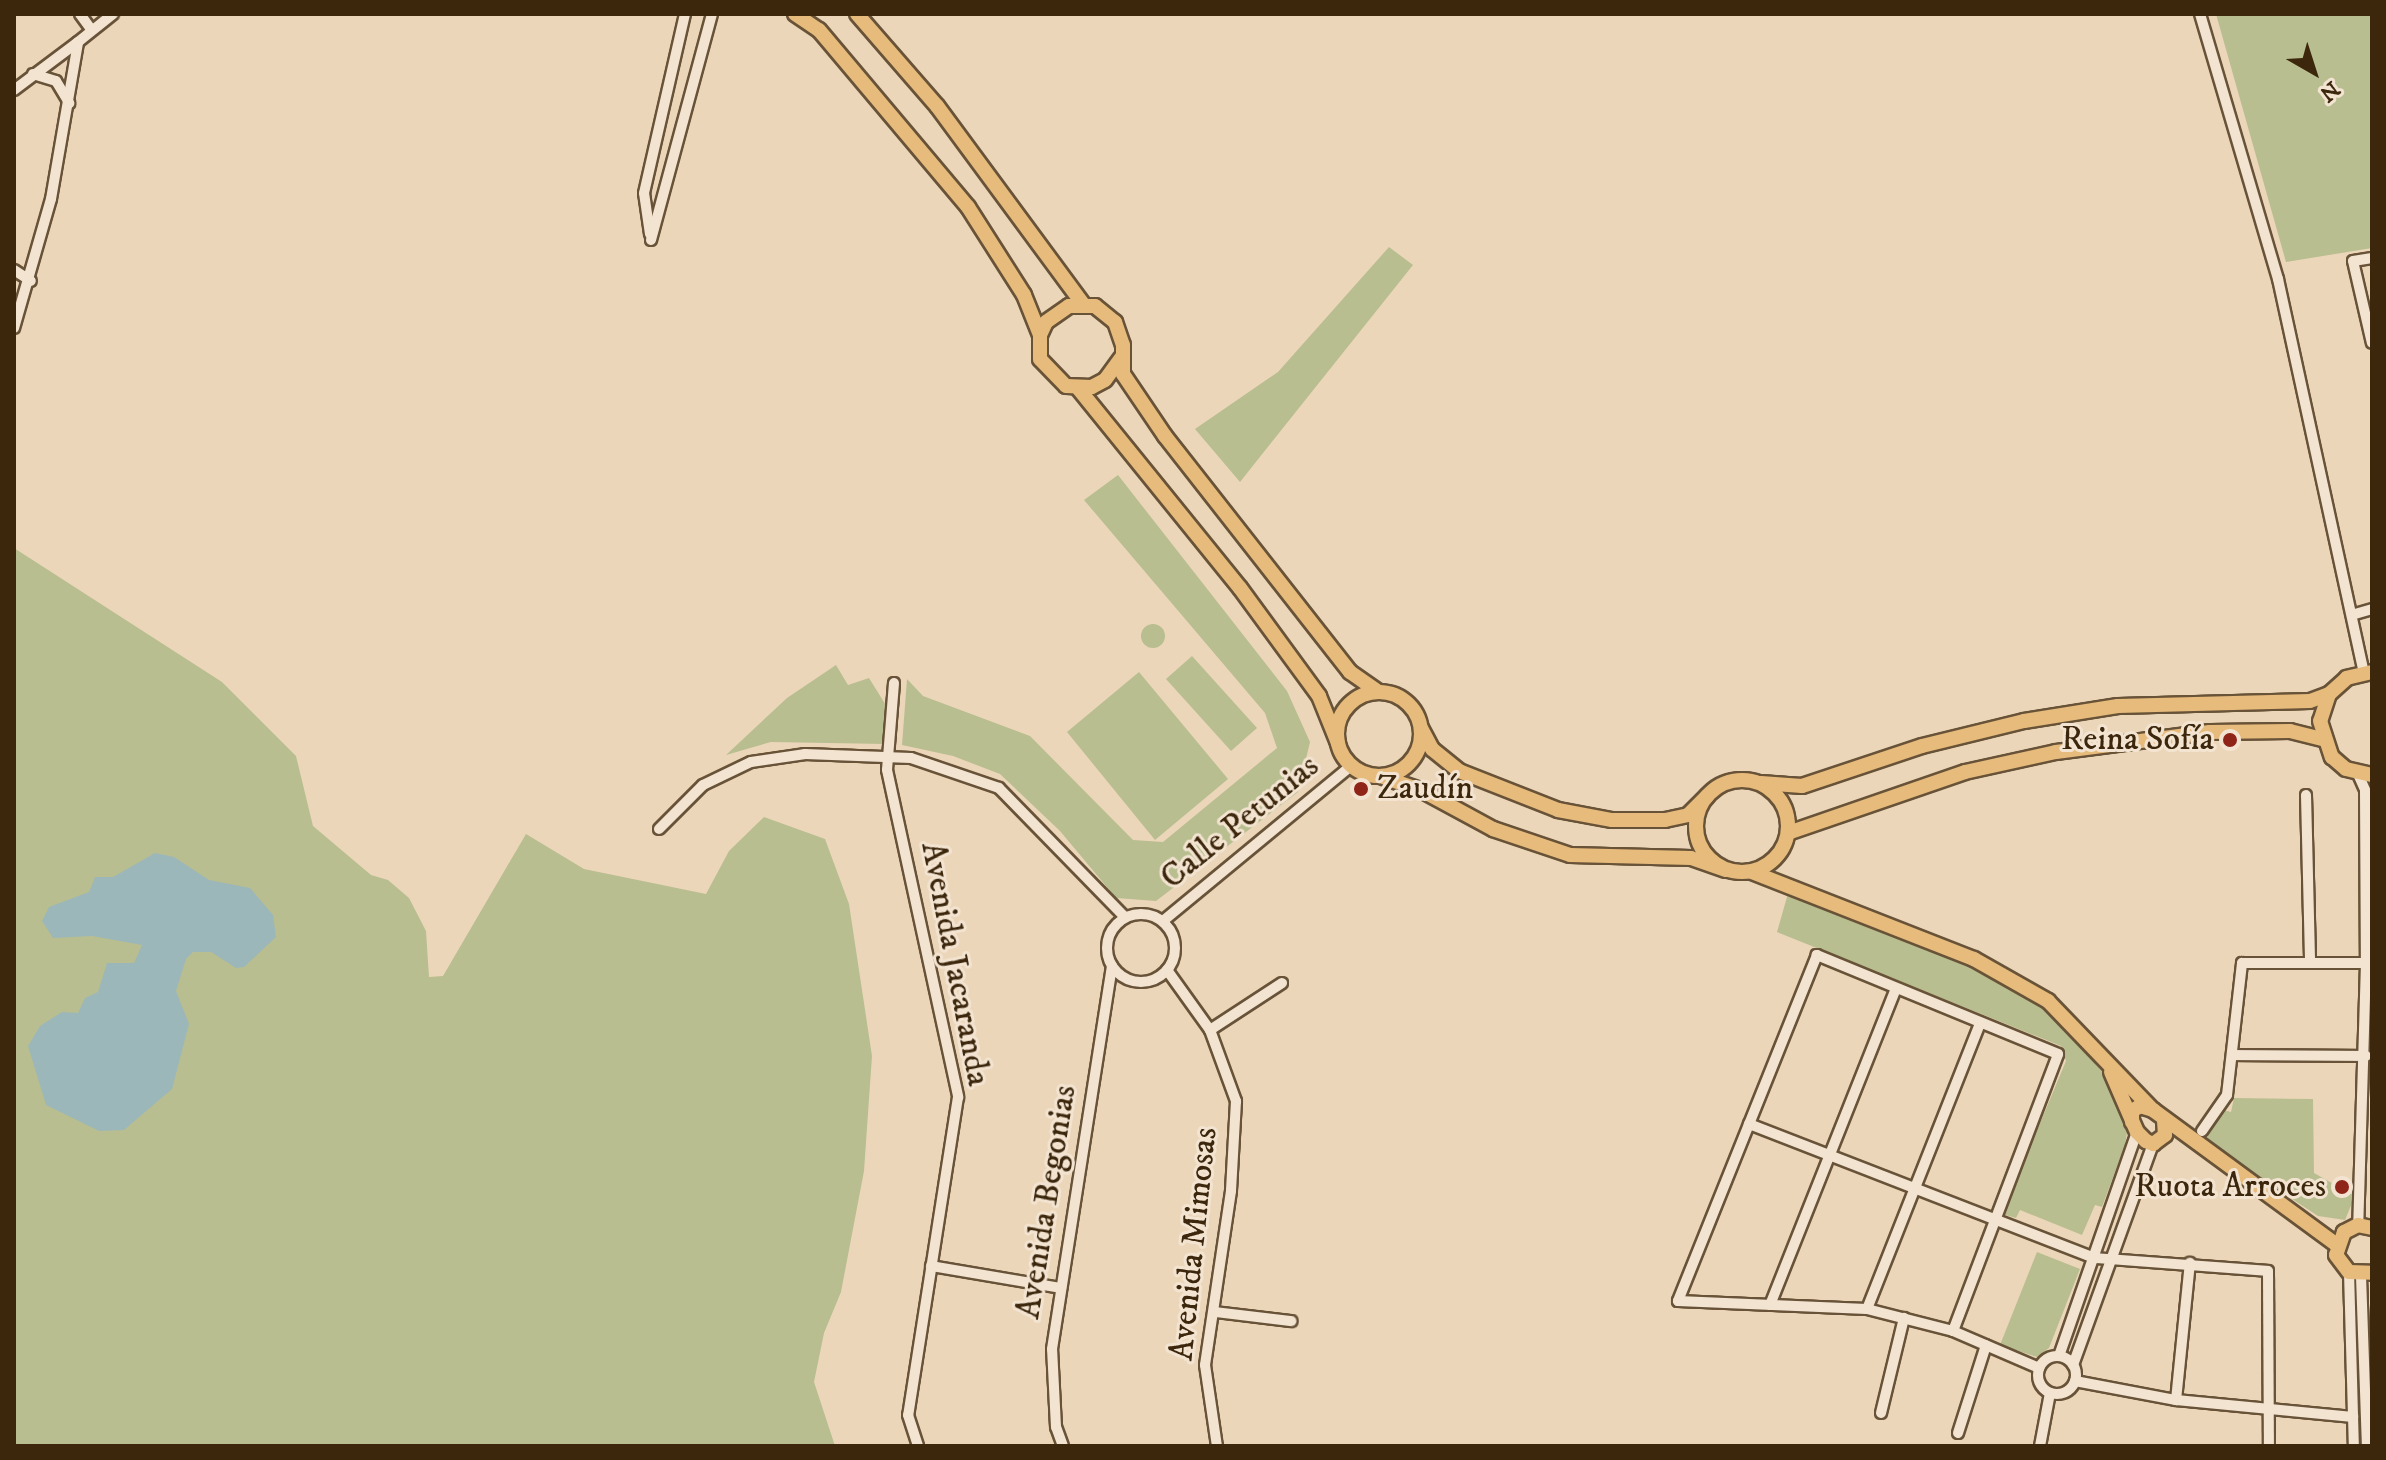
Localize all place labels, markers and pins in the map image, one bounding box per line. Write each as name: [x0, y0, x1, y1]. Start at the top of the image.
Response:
place label: Reina Sofía: [2061, 720, 2214, 760]
marker: Reina Sofía: [2221, 731, 2239, 749]
place label: Zaudín: [1377, 769, 1473, 809]
marker: Zaudín: [1352, 780, 1370, 798]
place label: Ruota Arroces: [2134, 1167, 2326, 1207]
marker: Ruota Arroces: [2333, 1178, 2351, 1196]

